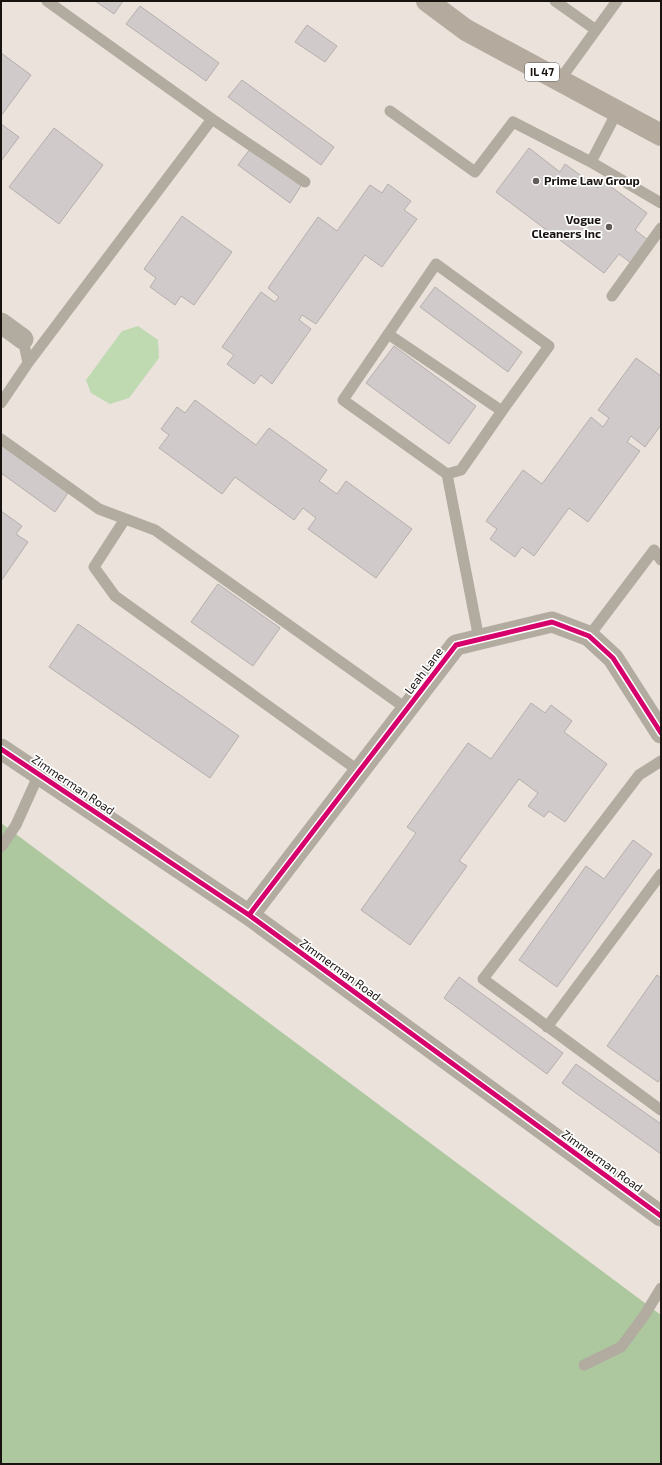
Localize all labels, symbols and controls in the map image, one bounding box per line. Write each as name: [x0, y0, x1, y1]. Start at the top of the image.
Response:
road number: IL 47: [525, 63, 559, 81]
place label: Prime Law Group: [544, 173, 640, 187]
marker: Prime Law Group: [531, 176, 541, 186]
place label: Vogue Cleaners Inc: [532, 212, 601, 240]
marker: Vogue Cleaners Inc: [604, 222, 614, 232]
street label: Leah Lane: [401, 644, 445, 697]
street label: Zimmerman Road: [30, 751, 117, 817]
street label: Zimmerman Road: [297, 935, 384, 1003]
street label: Zimmerman Road: [559, 1126, 646, 1194]

